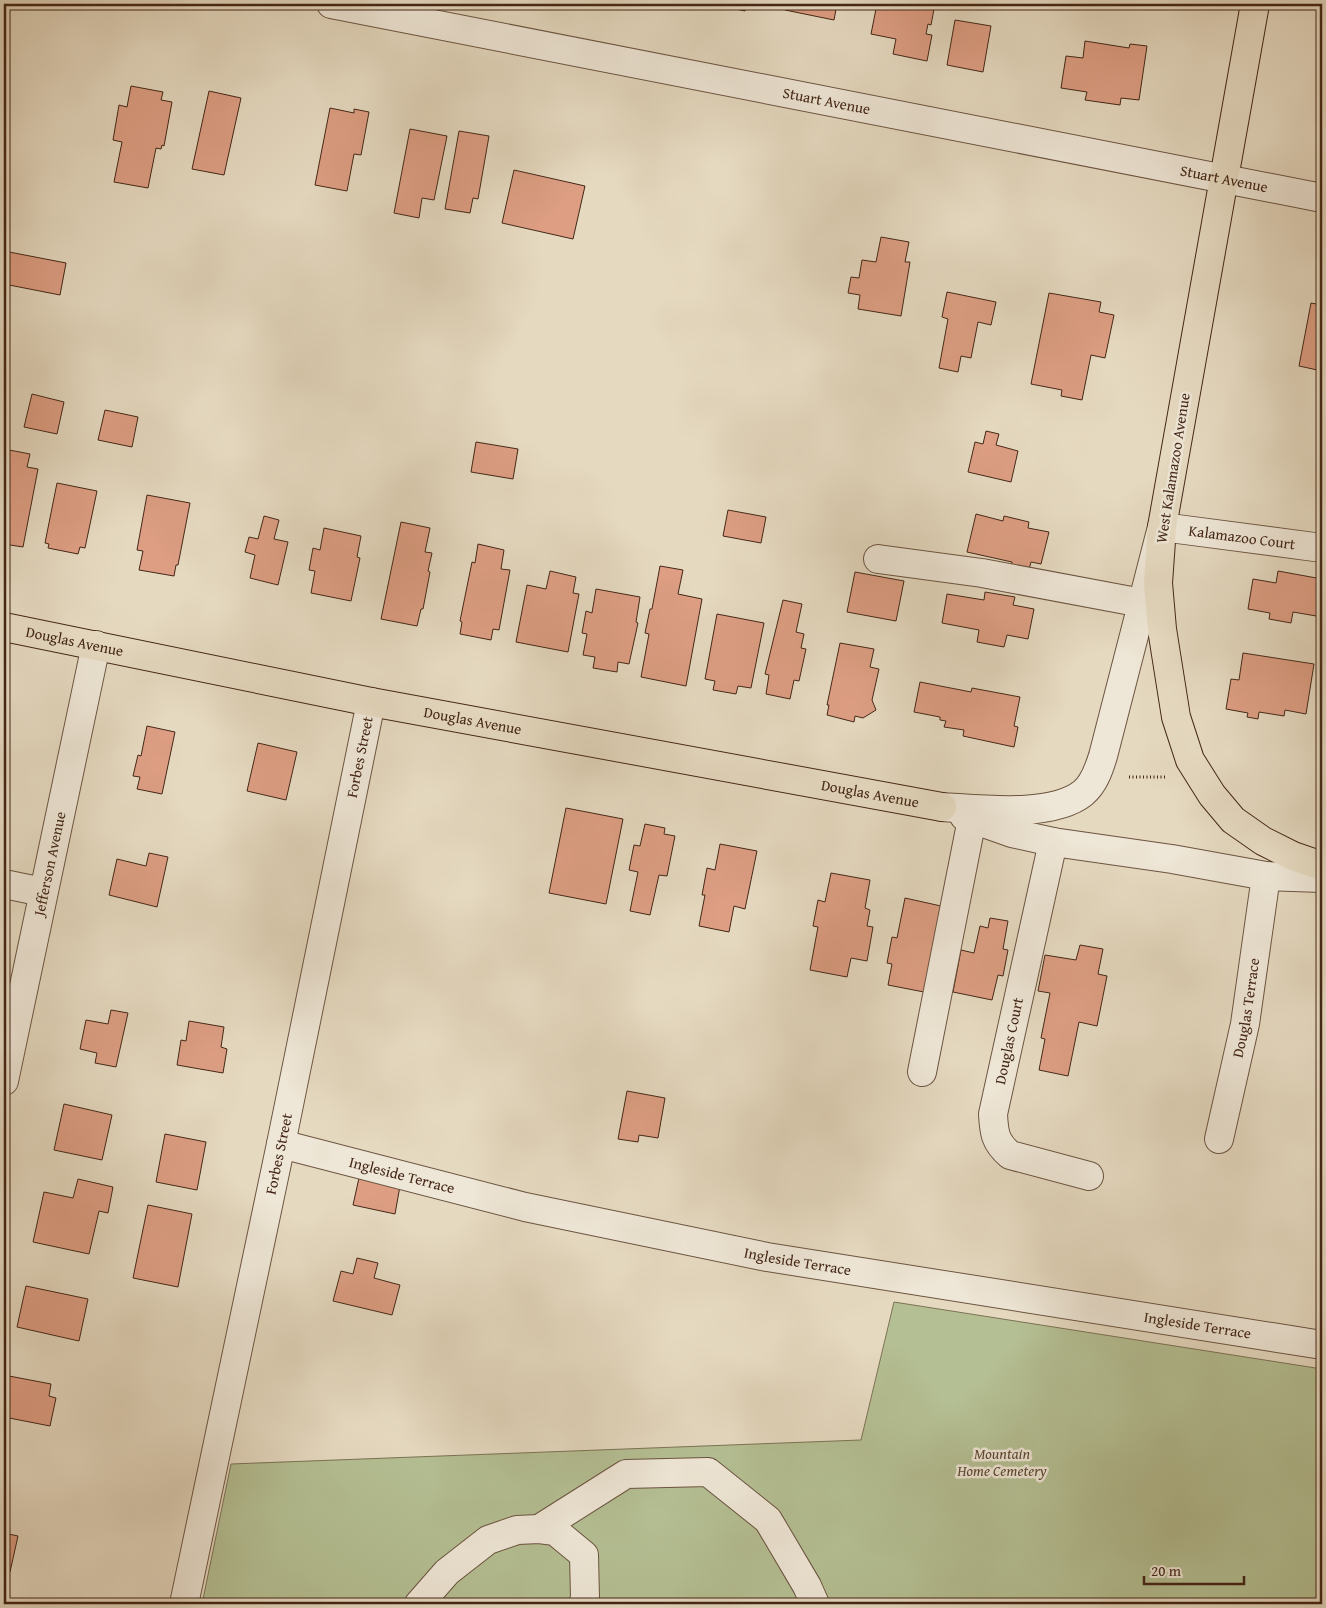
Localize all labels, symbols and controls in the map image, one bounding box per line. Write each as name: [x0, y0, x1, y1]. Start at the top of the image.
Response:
street label: Stuart Avenue: [781, 82, 872, 119]
street label: Stuart Avenue: [1179, 160, 1270, 197]
street label: West Kalamazoo Avenue: [1150, 391, 1195, 544]
street label: Kalamazoo Court: [1187, 520, 1297, 554]
street label: Douglas Avenue: [24, 621, 125, 661]
street label: Douglas Avenue: [422, 701, 523, 740]
street label: Forbes Street: [341, 714, 378, 800]
street label: Douglas Avenue: [819, 774, 921, 813]
street label: Jefferson Avenue: [28, 810, 71, 920]
street label: Douglas Terrace: [1227, 957, 1264, 1060]
street label: Douglas Court: [989, 995, 1028, 1086]
street label: Forbes Street: [260, 1111, 297, 1196]
street label: Ingleside Terrace: [347, 1151, 457, 1198]
street label: Ingleside Terrace: [742, 1242, 853, 1280]
street label: Ingleside Terrace: [1142, 1306, 1253, 1344]
park label: Mountain Home Cemetery: [956, 1443, 1047, 1481]
scale bar: [1144, 1553, 1244, 1585]
text: 20 m: [1151, 1560, 1182, 1581]

